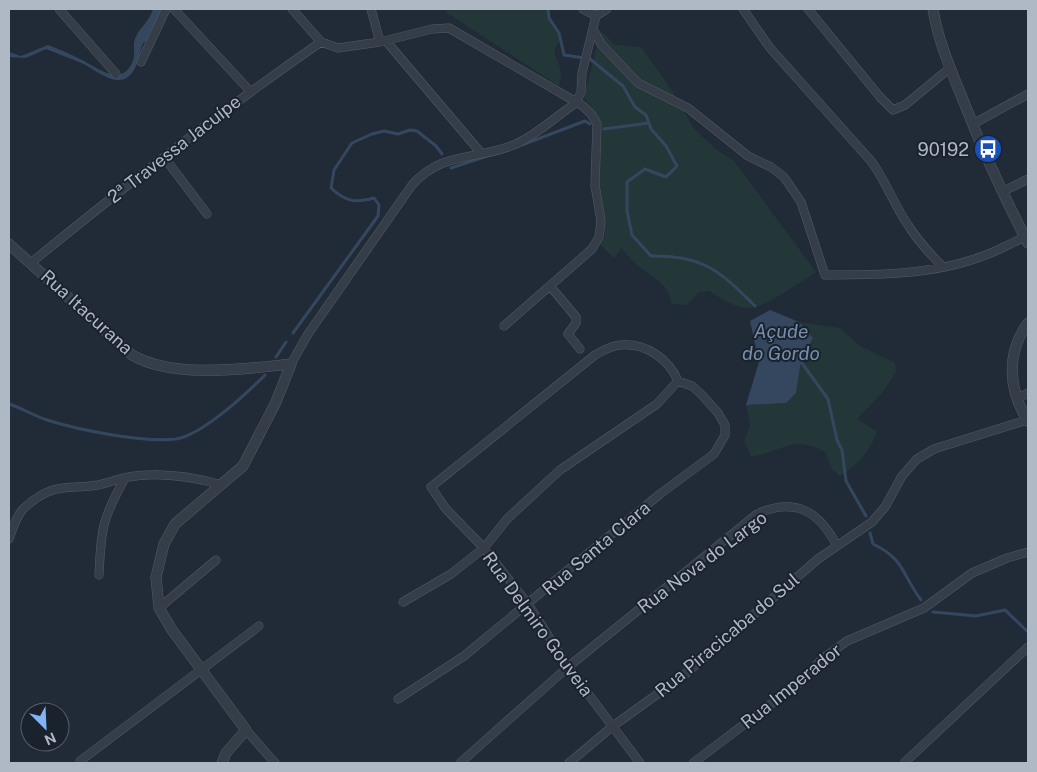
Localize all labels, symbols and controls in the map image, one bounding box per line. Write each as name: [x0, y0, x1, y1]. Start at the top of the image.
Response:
street label: 2ª Travessa Jacuípe: [103, 90, 245, 208]
bus stop icon: 90192: [973, 134, 1003, 164]
place label: 90192: [918, 139, 969, 160]
street label: Rua Itacurana: [37, 265, 137, 359]
water label: Açude do Gordo: [742, 320, 820, 364]
street label: Rua Santa Clara: [538, 497, 654, 599]
street label: Rua Nova do Largo: [633, 507, 771, 617]
street label: Rua Delmiro Gouveia: [478, 548, 598, 700]
street label: Rua Piracicaba do Sul: [651, 569, 803, 701]
street label: Rua Imperador: [737, 639, 845, 733]
north arrow: [20, 702, 70, 752]
text: N: [42, 729, 59, 748]

